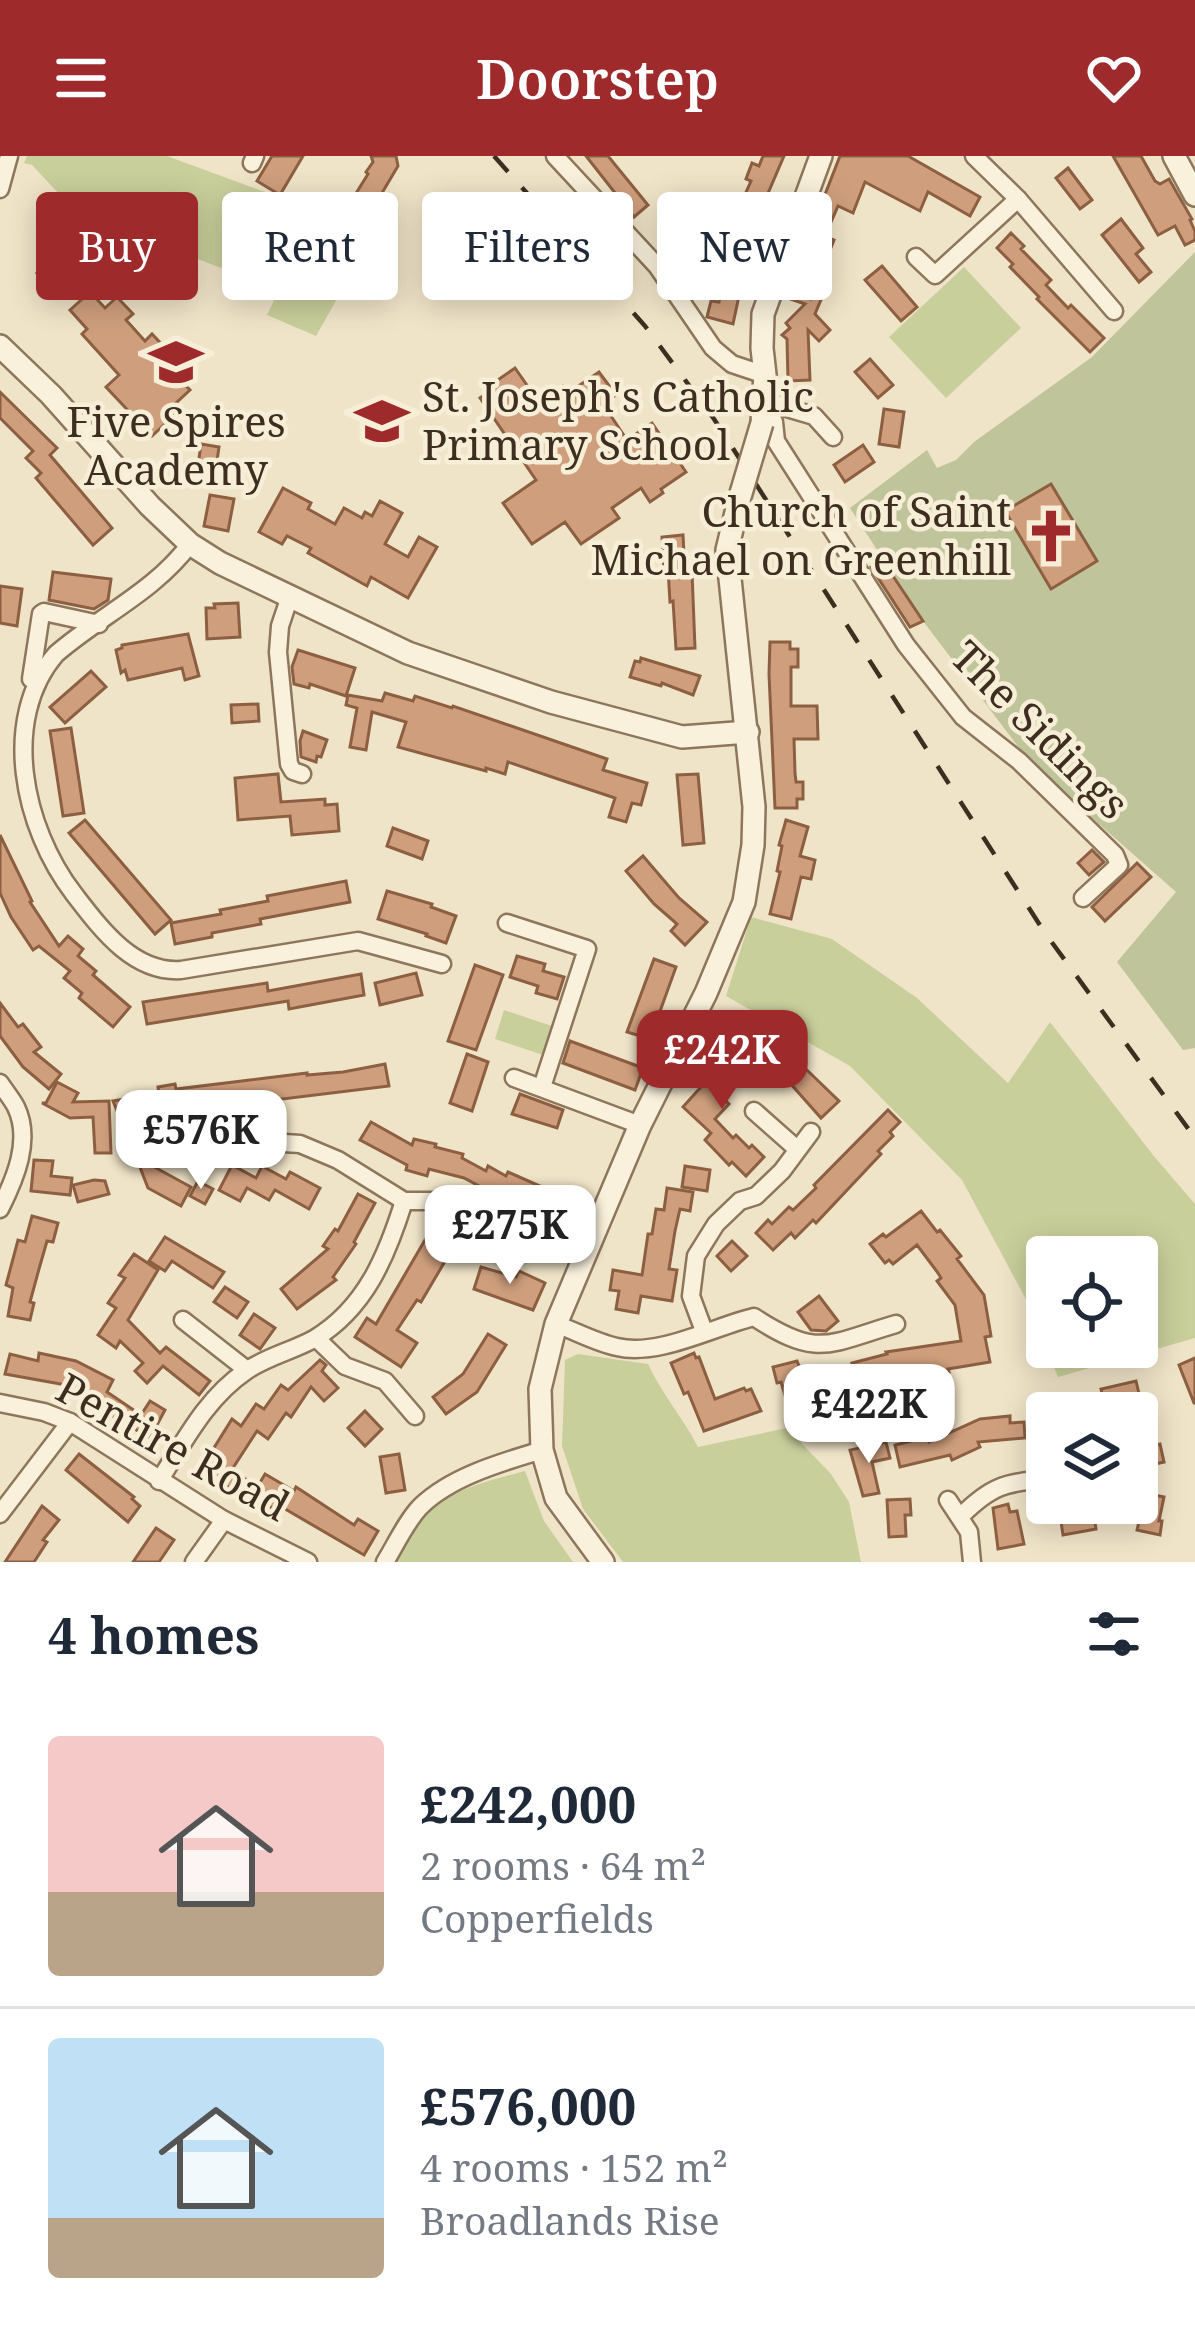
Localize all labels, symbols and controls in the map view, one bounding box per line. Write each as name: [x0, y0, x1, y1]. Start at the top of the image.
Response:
text: Doorstep: [476, 41, 719, 115]
icon: menu: [48, 45, 114, 111]
icon: heart: [1081, 45, 1147, 111]
chip: Buy: [36, 192, 198, 300]
chip: Rent: [222, 192, 398, 300]
chip: Filters: [422, 192, 633, 300]
chip: New: [657, 192, 832, 300]
school or university icon: Five Spires Academy: [147, 333, 205, 391]
place label: St. Joseph's Catholic Primary School: [422, 367, 814, 472]
place label: Five Spires Academy: [66, 392, 286, 497]
school or university icon: St. Joseph's Catholic Primary School: [353, 392, 411, 450]
place label: Church of Saint Michael on Greenhill: [591, 482, 1011, 587]
church icon: Church of Saint Michael on Greenhill: [1022, 507, 1080, 565]
street label: The Sidings: [940, 627, 1143, 830]
pin: £242K: [638, 1010, 806, 1112]
text: £242K: [664, 1022, 780, 1075]
pin: £576K: [117, 1090, 285, 1192]
text: £576K: [143, 1102, 259, 1155]
pin: £275K: [426, 1185, 594, 1287]
text: £275K: [452, 1197, 568, 1250]
map controls: [1026, 1236, 1158, 1524]
button: locate: [1026, 1236, 1158, 1368]
street label: Pentire Road: [47, 1358, 300, 1533]
pin: £422K: [785, 1364, 953, 1466]
text: £422K: [811, 1376, 927, 1429]
button: layers: [1026, 1392, 1158, 1524]
text: 4 homes: [48, 1599, 259, 1669]
icon: filters: [1081, 1601, 1147, 1667]
text: £242,000: [420, 1768, 636, 1838]
icon: home: [144, 1784, 288, 1928]
text: 2 rooms · 64 m²: [420, 1838, 706, 1891]
text: Copperfields: [420, 1891, 654, 1944]
text: £576,000: [420, 2070, 636, 2140]
icon: home: [144, 2086, 288, 2230]
text: 4 rooms · 152 m²: [420, 2140, 728, 2193]
text: Broadlands Rise: [420, 2193, 720, 2246]

